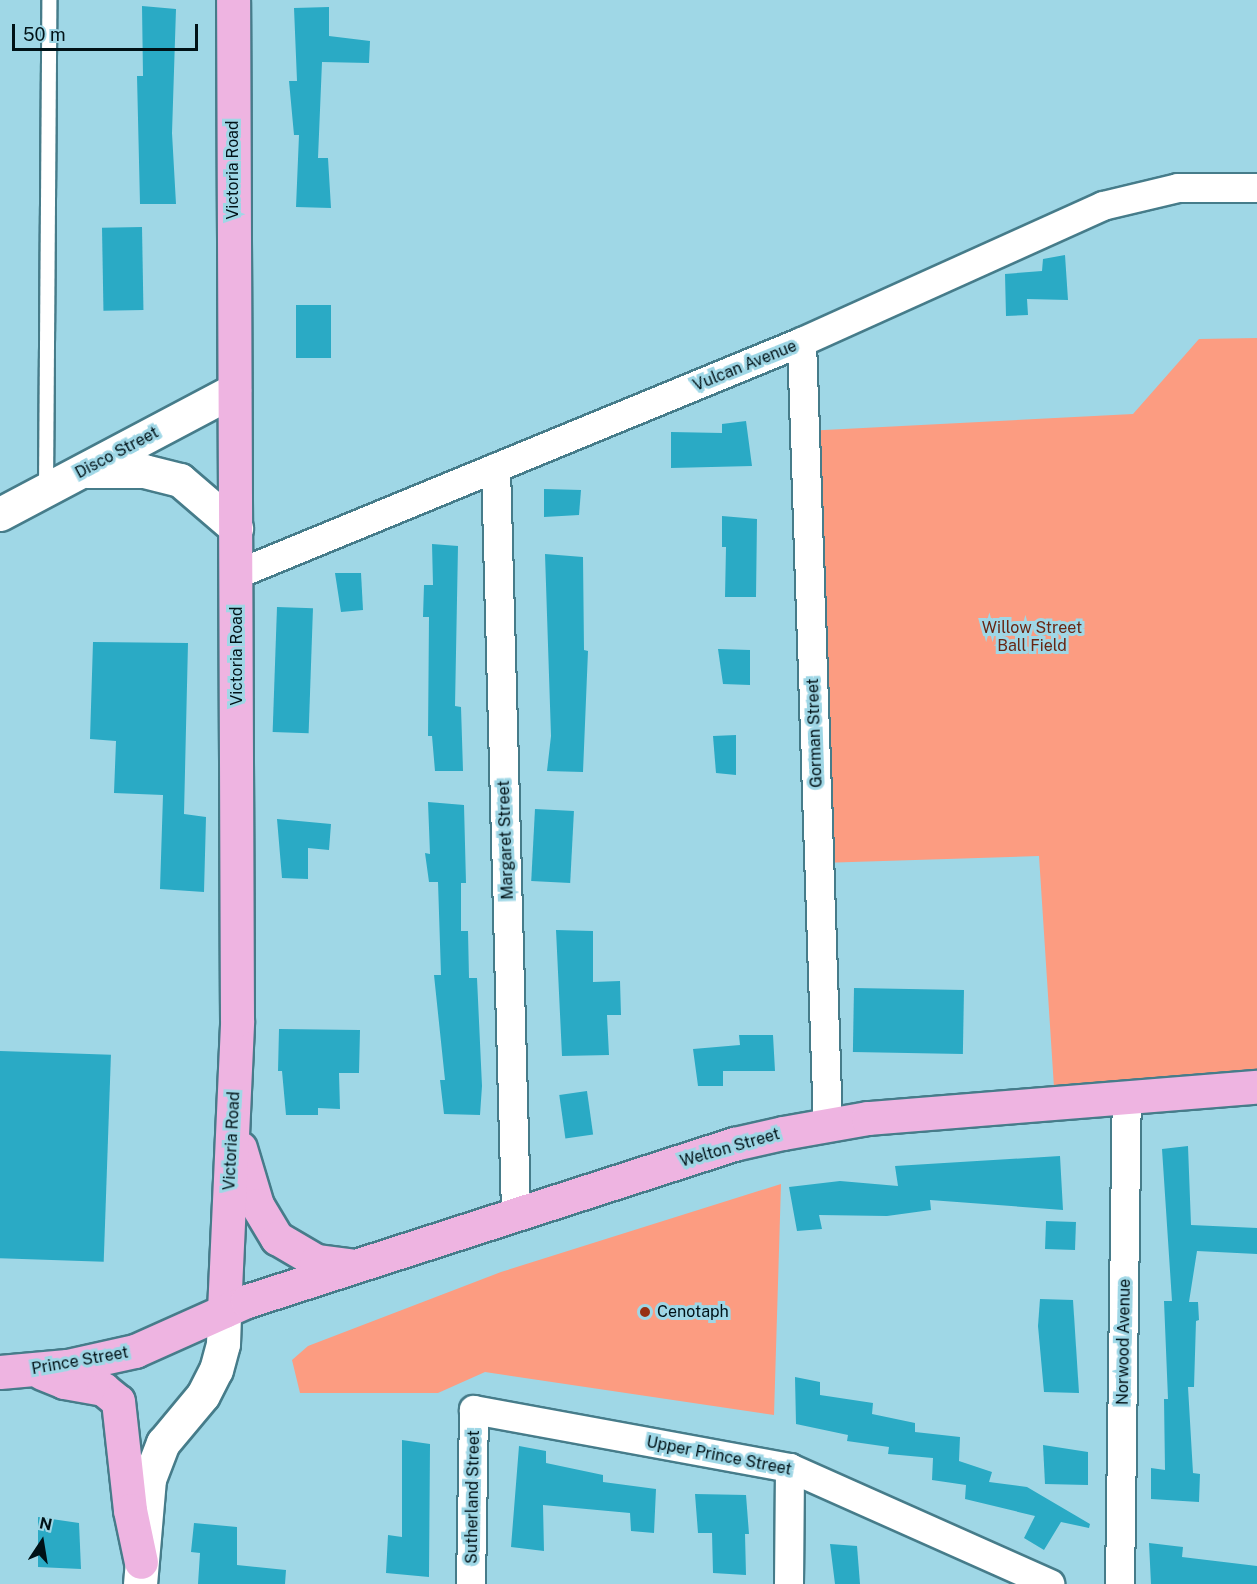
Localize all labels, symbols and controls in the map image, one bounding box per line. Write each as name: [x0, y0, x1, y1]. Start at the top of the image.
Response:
scale bar: [15, 12, 201, 50]
text: 50 m: [23, 24, 66, 45]
street label: Victoria Road: [223, 121, 243, 219]
street label: Vulcan Avenue: [690, 336, 800, 396]
street label: Disco Street: [72, 423, 162, 483]
street label: Victoria Road: [227, 607, 247, 705]
park label: Willow Street Ball Field: [982, 618, 1082, 656]
street label: Gorman Street: [803, 678, 827, 788]
street label: Margaret Street: [494, 780, 518, 900]
street label: Victoria Road: [220, 1091, 244, 1191]
street label: Welton Street: [678, 1125, 782, 1171]
street label: Norwood Avenue: [1113, 1279, 1135, 1405]
place label: Cenotaph: [657, 1302, 729, 1322]
marker: Cenotaph: [638, 1305, 652, 1319]
street label: Prince Street: [30, 1343, 130, 1379]
street label: Sutherland Street: [462, 1430, 484, 1564]
street label: Upper Prince Street: [645, 1433, 793, 1479]
north arrow: [12, 1512, 72, 1572]
text: N: [38, 1513, 54, 1534]

